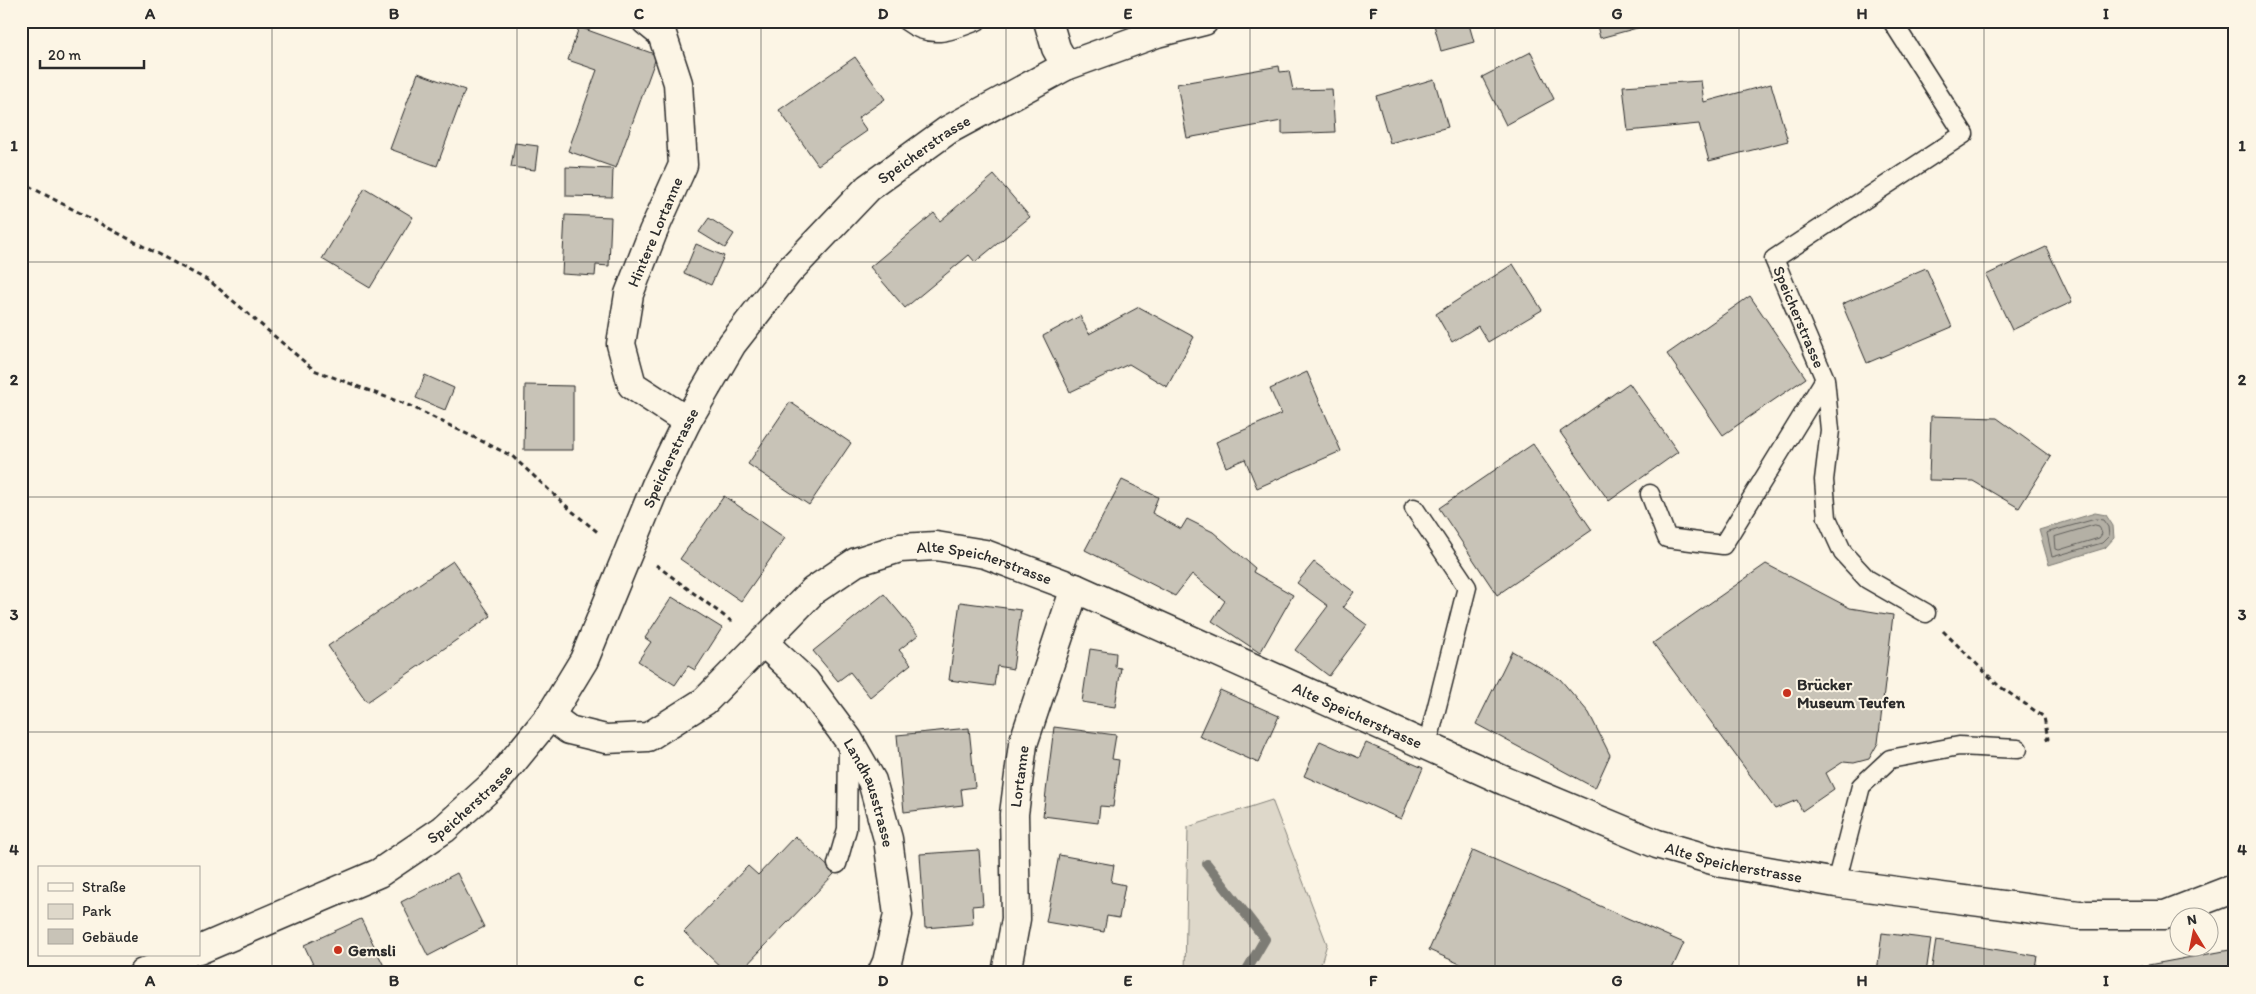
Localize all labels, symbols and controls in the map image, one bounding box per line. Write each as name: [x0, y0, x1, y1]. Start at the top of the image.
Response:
text: A: [144, 4, 156, 23]
text: B: [389, 4, 400, 23]
text: C: [634, 4, 645, 23]
text: D: [878, 4, 889, 23]
text: E: [1124, 4, 1133, 23]
text: F: [1369, 4, 1378, 23]
text: G: [1611, 4, 1623, 23]
text: H: [1856, 4, 1868, 23]
text: I: [2103, 4, 2109, 23]
scale bar: [40, 38, 144, 70]
text: 20 m: [48, 46, 82, 64]
street label: Speicherstrasse: [873, 110, 973, 188]
text: 1: [10, 136, 18, 155]
text: 1: [2238, 136, 2246, 155]
street label: Hintere Lortanne: [623, 174, 687, 290]
street label: Speicherstrasse: [1769, 263, 1829, 371]
text: 2: [10, 370, 19, 389]
text: 2: [2238, 370, 2247, 389]
street label: Speicherstrasse: [638, 404, 702, 511]
street label: Alte Speicherstrasse: [916, 536, 1055, 588]
text: 3: [10, 605, 19, 624]
text: 3: [2238, 605, 2247, 624]
place label: Brücker Museum Teufen: [1797, 675, 1906, 712]
street label: Alte Speicherstrasse: [1290, 677, 1426, 752]
marker: Brücker Museum Teufen: [1781, 687, 1793, 699]
street label: Landhausstrasse: [840, 735, 898, 848]
street label: Lortanne: [1005, 744, 1032, 808]
street label: Speicherstrasse: [423, 761, 516, 847]
street label: Alte Speicherstrasse: [1663, 837, 1804, 886]
text: 4: [9, 840, 19, 859]
text: 4: [2237, 840, 2247, 859]
legend: [38, 866, 200, 956]
text: Straße: [82, 878, 126, 896]
text: Park: [82, 902, 112, 920]
north arrow: [2168, 906, 2218, 956]
text: N: [2186, 910, 2198, 929]
text: Gebäude: [82, 928, 139, 946]
place label: Gemsli: [348, 941, 396, 960]
marker: Gemsli: [332, 944, 344, 956]
text: A: [144, 971, 156, 990]
text: B: [389, 971, 400, 990]
text: C: [634, 971, 645, 990]
text: D: [878, 971, 889, 990]
text: E: [1124, 971, 1133, 990]
text: F: [1369, 971, 1378, 990]
text: G: [1611, 971, 1623, 990]
text: H: [1856, 971, 1868, 990]
text: I: [2103, 971, 2109, 990]

